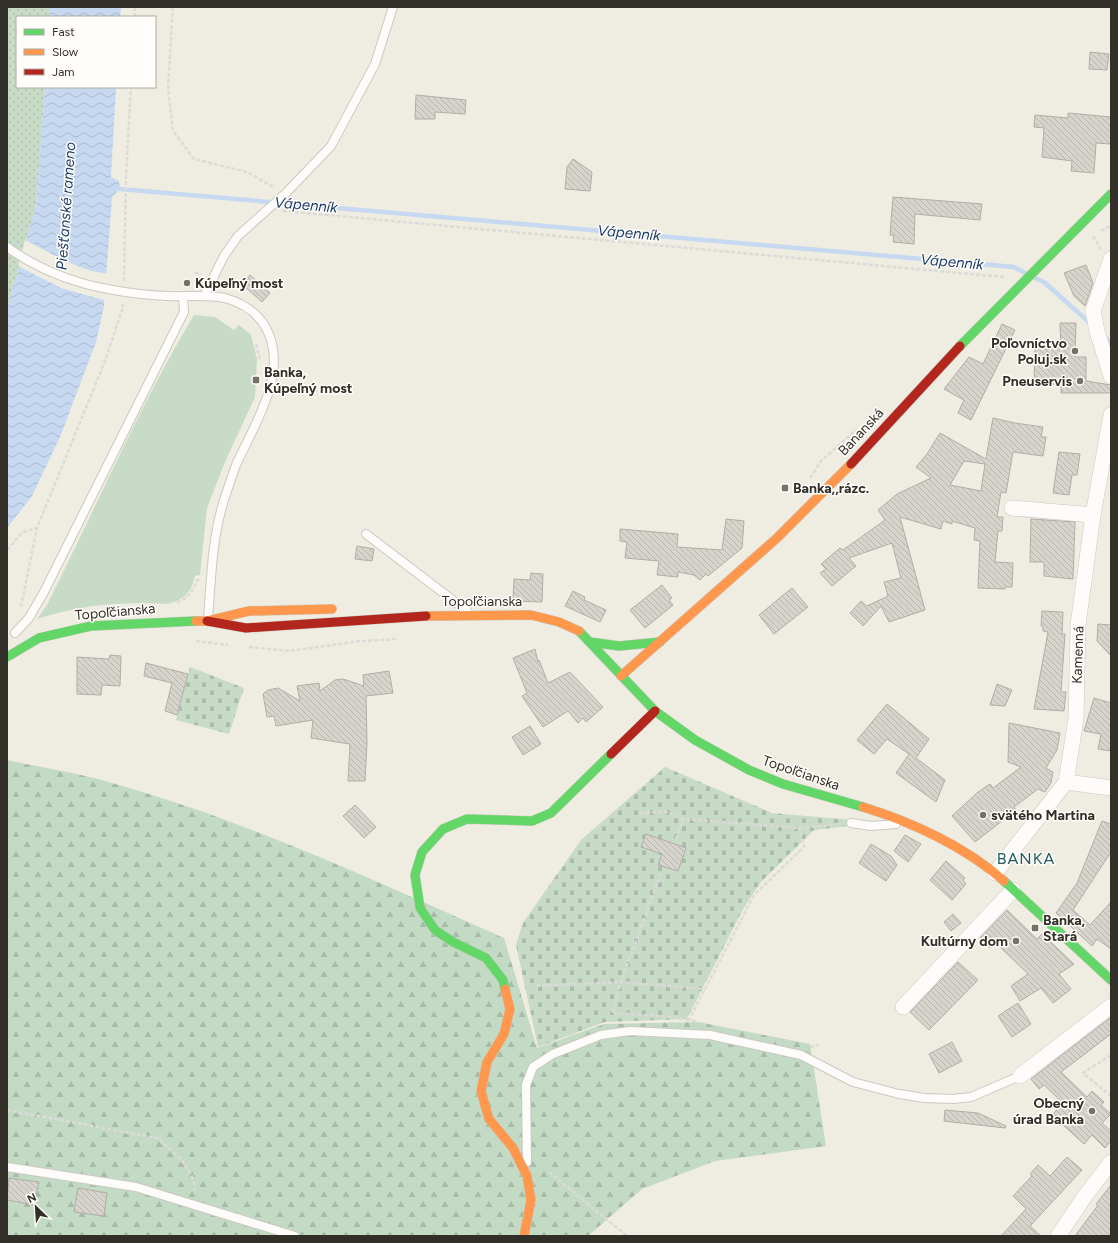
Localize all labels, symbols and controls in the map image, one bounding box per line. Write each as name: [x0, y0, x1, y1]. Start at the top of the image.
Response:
legend: [16, 16, 156, 88]
text: Fast: [52, 25, 75, 39]
text: Slow: [52, 45, 79, 59]
text: Jam: [52, 65, 75, 79]
water label: Piešťanské rameno: [53, 141, 79, 271]
water label: Vápenník: [274, 193, 339, 217]
water label: Vápenník: [597, 221, 662, 245]
water label: Vápenník: [920, 250, 985, 274]
place label: Kúpeľný most: [195, 275, 284, 292]
marker: Kúpeľný most: [182, 278, 192, 288]
place label: Poľovníctvo Poluj.sk: [991, 335, 1067, 368]
marker: Poľovníctvo Poluj.sk: [1070, 346, 1080, 356]
place label: Banka, Kúpeľný most: [264, 364, 353, 397]
place label: Pneuservis: [1002, 373, 1072, 390]
marker: Banka, Kúpeľný most: [251, 375, 261, 385]
marker: Pneuservis: [1075, 376, 1085, 386]
street label: Bananská: [835, 405, 887, 459]
place label: Banka,,rázc.: [793, 480, 869, 497]
marker: Banka,,rázc.: [780, 483, 790, 493]
street label: Topoľčianska: [442, 593, 522, 610]
street label: Topoľčianska: [74, 600, 156, 624]
street label: Kamenná: [1068, 626, 1088, 684]
street label: Topoľčianska: [760, 752, 842, 794]
place label: svätého Martina: [991, 807, 1095, 824]
marker: svätého Martina: [978, 810, 988, 820]
district label: BANKA: [997, 849, 1055, 868]
place label: Banka, Stará: [1043, 912, 1086, 945]
marker: Banka, Stará: [1030, 923, 1040, 933]
place label: Kultúrny dom: [921, 933, 1008, 950]
marker: Kultúrny dom: [1011, 936, 1021, 946]
place label: Obecný úrad Banka: [1013, 1095, 1085, 1128]
marker: Obecný úrad Banka: [1087, 1106, 1097, 1116]
north arrow: [16, 1187, 56, 1227]
text: N: [25, 1191, 39, 1206]

